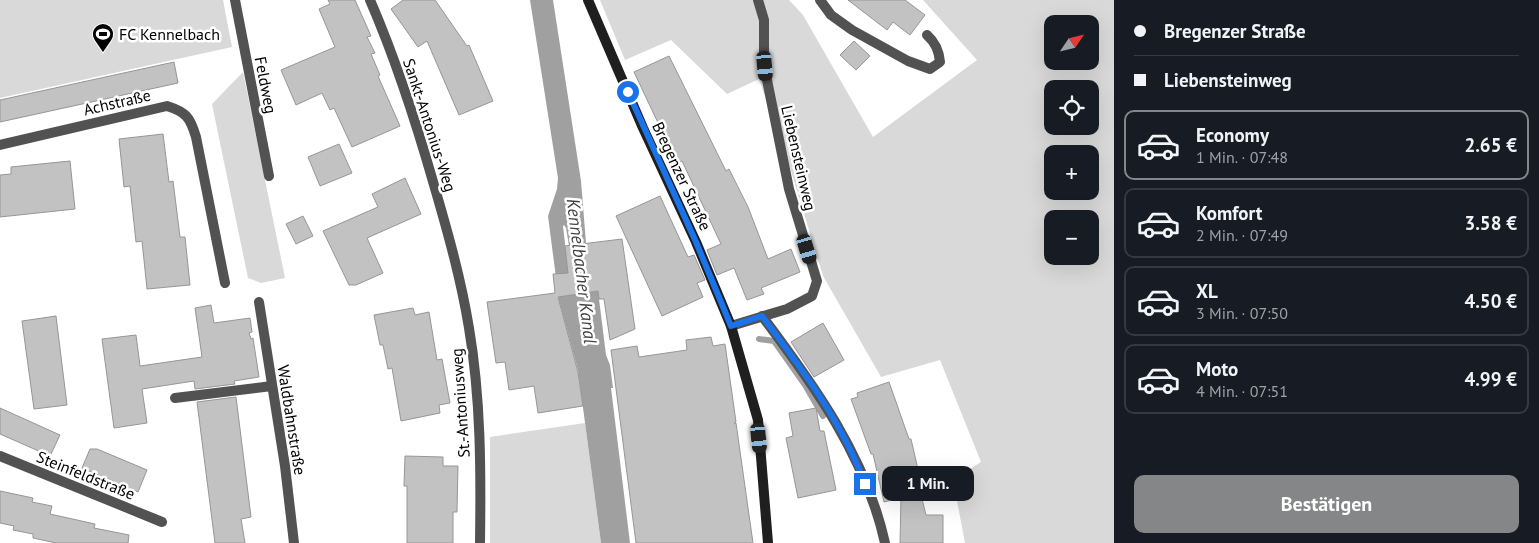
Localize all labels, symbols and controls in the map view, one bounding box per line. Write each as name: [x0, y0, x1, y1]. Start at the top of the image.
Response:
north arrow: [1044, 15, 1099, 70]
map controls: [1044, 15, 1099, 265]
text: Bregenzer Straße: [1164, 19, 1306, 43]
sports icon: FC Kennelbach: [91, 22, 115, 53]
place label: FC Kennelbach: [119, 24, 220, 44]
car: [756, 50, 773, 82]
street label: Feldweg: [251, 55, 281, 115]
street label: Sankt-Antonius-Weg: [399, 56, 461, 194]
text: Liebensteinweg: [1164, 68, 1292, 92]
button: locate: [1044, 80, 1099, 135]
route start: [617, 81, 639, 103]
street label: Achstraße: [81, 85, 153, 119]
street label: Liebensteinweg: [777, 103, 821, 213]
street label: Bregenzer Straße: [648, 118, 716, 234]
icon: car: [1136, 123, 1181, 168]
text: Economy: [1196, 123, 1269, 147]
text: 2.65 €: [1464, 133, 1517, 157]
button: +: [1044, 145, 1099, 200]
text: 1 Min. · 07:48: [1196, 147, 1288, 167]
water label: Kennelbacher Kanal: [562, 197, 602, 345]
icon: car: [1136, 201, 1181, 246]
text: Komfort: [1196, 201, 1262, 225]
button: −: [1044, 210, 1099, 265]
text: 3.58 €: [1464, 211, 1517, 235]
text: 2 Min. · 07:49: [1196, 225, 1288, 245]
car: [795, 232, 818, 266]
icon: car: [1136, 279, 1181, 324]
text: XL: [1196, 279, 1218, 303]
text: 4.50 €: [1464, 289, 1517, 313]
text: 3 Min. · 07:50: [1196, 303, 1288, 323]
street label: St.-Antoniusweg: [446, 348, 474, 458]
icon: car: [1136, 357, 1181, 402]
text: Moto: [1196, 357, 1238, 381]
street label: Waldbahnstraße: [273, 364, 311, 476]
text: 4.99 €: [1464, 367, 1517, 391]
text: 4 Min. · 07:51: [1196, 381, 1288, 401]
car: [749, 422, 768, 454]
street label: Steinfeldstraße: [34, 446, 138, 504]
callout: 1 Min.: [882, 466, 975, 502]
route end: [854, 473, 876, 495]
text: 1 Min.: [907, 473, 949, 493]
button: Bestätigen: [1134, 475, 1519, 533]

